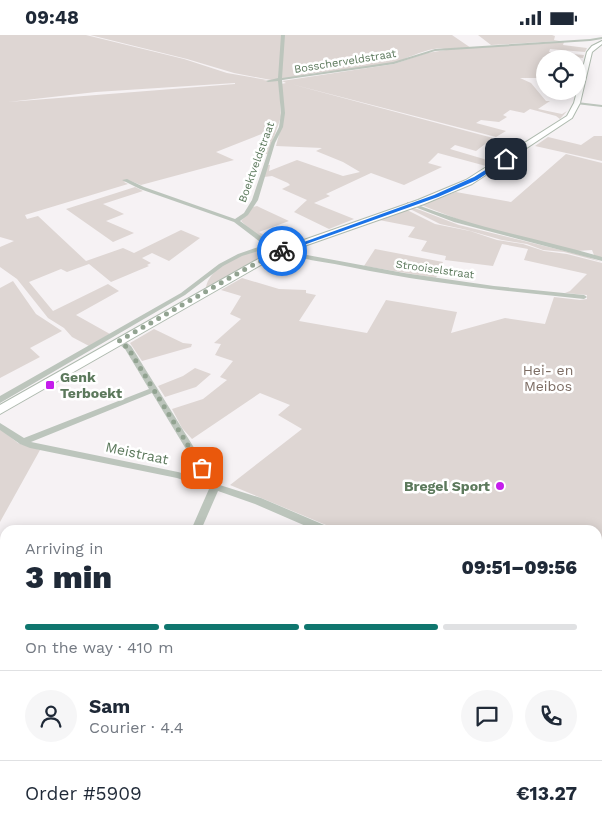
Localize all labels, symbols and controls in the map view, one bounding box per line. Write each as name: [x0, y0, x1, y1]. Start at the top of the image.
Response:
text: 09:48: [25, 6, 79, 29]
street label: Bosscherveldstraat: [293, 47, 397, 76]
map controls: [536, 50, 586, 100]
button: locate: [536, 50, 586, 100]
street label: Boektveldstraat: [236, 120, 277, 204]
pin: [485, 138, 527, 180]
icon: home: [492, 145, 520, 173]
courier: [257, 226, 307, 276]
icon: bike: [268, 237, 296, 265]
street label: Strooiselstraat: [395, 258, 475, 281]
park label: Hei- en Meibos: [523, 362, 573, 394]
place label: Genk Terboekt: [60, 369, 122, 401]
marker: Genk Terboekt: [44, 379, 56, 391]
street label: Meistraat: [104, 439, 170, 467]
pin: [181, 447, 223, 489]
icon: bag: [188, 454, 216, 482]
place label: Bregel Sport: [404, 478, 490, 494]
marker: Bregel Sport: [494, 480, 506, 492]
text: Arriving in: [25, 539, 103, 558]
text: 09:51–09:56: [462, 556, 577, 579]
text: 3 min: [25, 558, 112, 596]
text: On the way · 410 m: [25, 638, 173, 657]
button: person: [25, 690, 77, 742]
button: chat: [461, 690, 513, 742]
button: phone: [525, 690, 577, 742]
text: Sam: [89, 695, 130, 718]
text: Courier · 4.4: [89, 718, 184, 737]
text: Order #5909: [25, 782, 142, 805]
text: €13.27: [516, 782, 577, 805]

